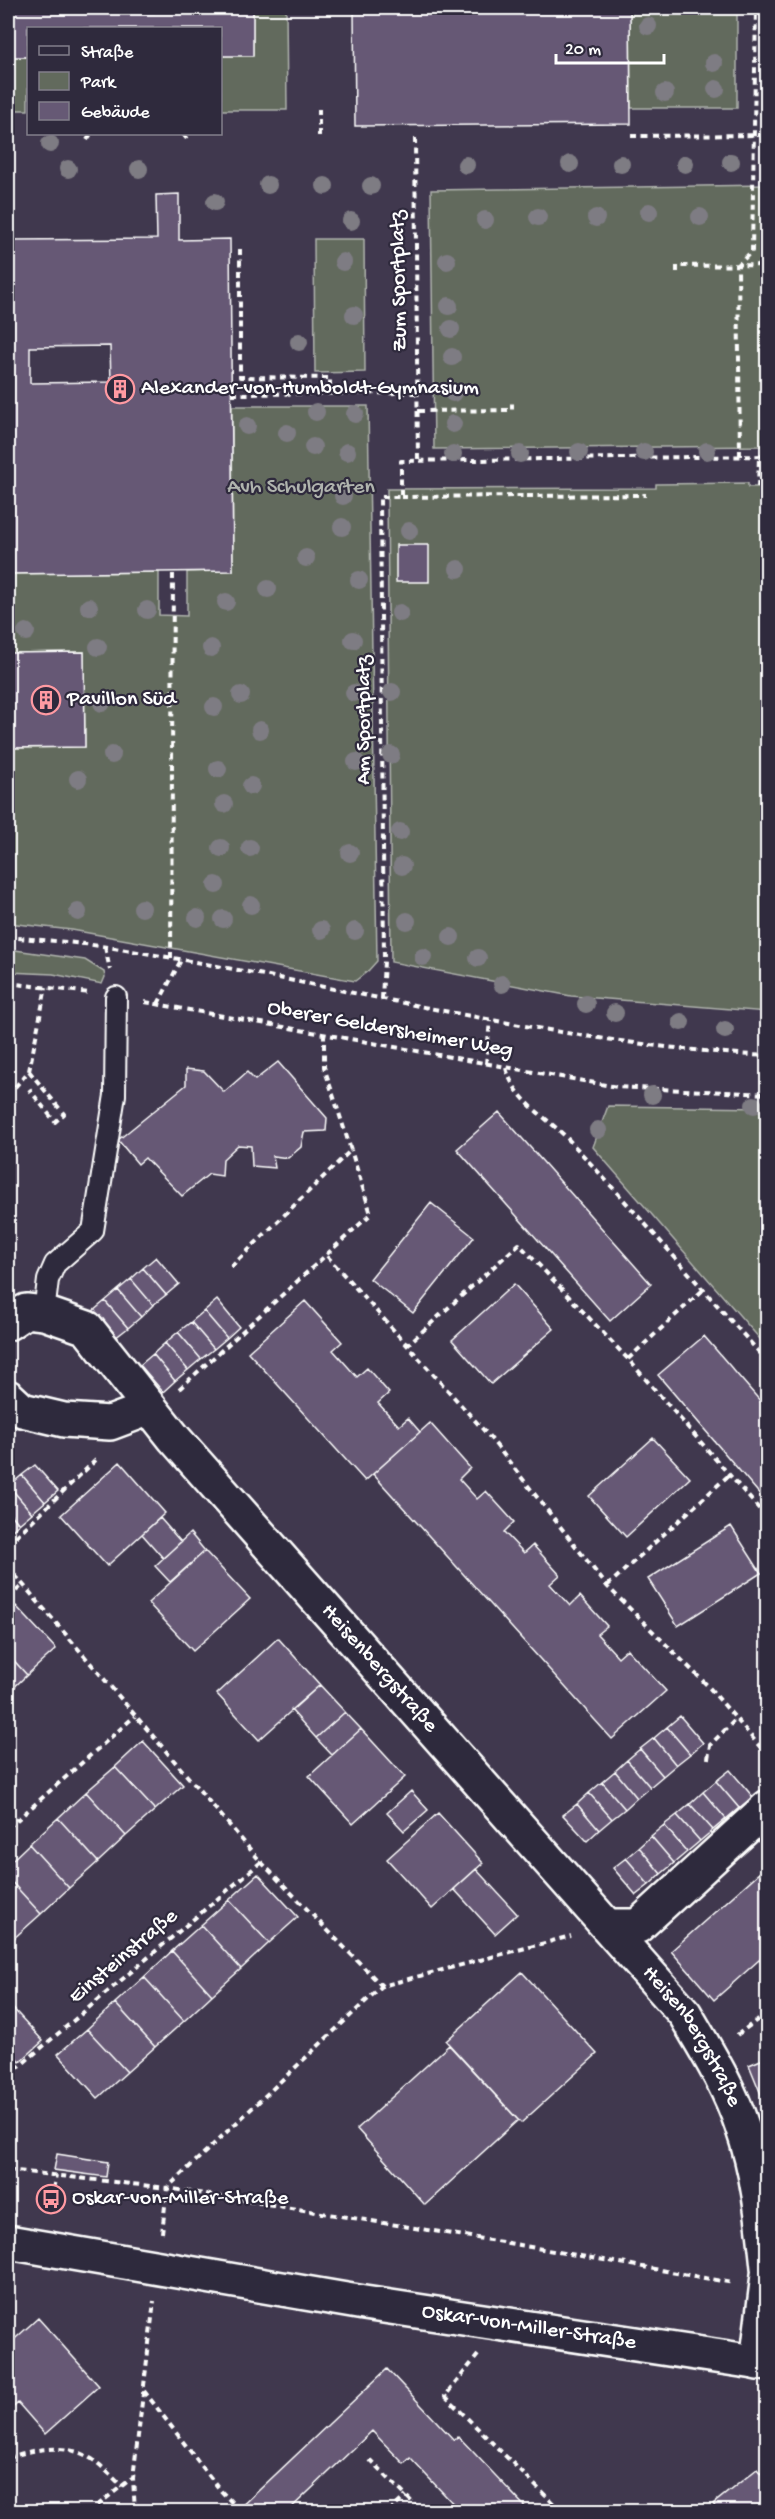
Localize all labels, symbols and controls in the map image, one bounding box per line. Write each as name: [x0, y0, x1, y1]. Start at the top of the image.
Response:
legend: [27, 27, 222, 135]
scale bar: [556, 27, 664, 65]
text: 20 m: [565, 40, 601, 61]
text: Straße: [81, 43, 134, 64]
text: Park: [80, 73, 117, 94]
text: Gebäude: [81, 103, 150, 124]
street label: Zum Sportplatz: [386, 209, 414, 352]
building icon: Alexander-von-Humboldt-Gymnasium: [104, 373, 136, 405]
place label: Alexander-von-Humboldt-Gymnasium: [141, 376, 479, 402]
park label: Avh Schulgarten: [227, 475, 375, 501]
street label: Am Sportplatz: [352, 654, 378, 785]
building icon: Pavillon Süd: [30, 684, 62, 716]
place label: Pavillon Süd: [66, 687, 178, 713]
street label: Oberer Geldersheimer Weg: [265, 996, 515, 1064]
street label: Heisenbergstraße: [315, 1599, 443, 1739]
street label: Einsteinstraße: [64, 1903, 184, 2010]
street label: Heisenbergstraße: [636, 1961, 747, 2112]
bus stop icon: Oskar-von-Miller-Straße: [35, 2183, 67, 2215]
place label: Oskar-von-Miller-Straße: [72, 2186, 289, 2212]
street label: Oskar-von-Miller-Straße: [420, 2299, 639, 2357]

